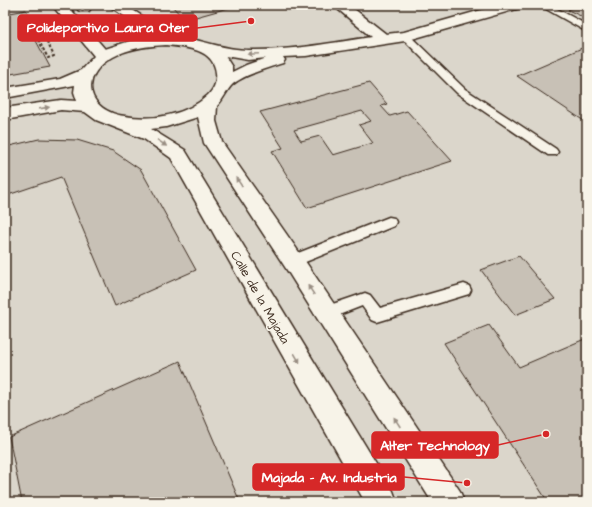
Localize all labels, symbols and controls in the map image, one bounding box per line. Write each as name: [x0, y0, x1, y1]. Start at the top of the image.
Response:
callout: Polideportivo Laura Oter: [18, 15, 197, 41]
text: Polideportivo Laura Oter: [27, 18, 190, 38]
one-way arrow: [247, 51, 259, 58]
one-way arrow: [37, 105, 50, 111]
one-way arrow: [156, 139, 167, 147]
one-way arrow: [235, 177, 243, 187]
street label: Calle de la Majada: [226, 248, 294, 348]
one-way arrow: [307, 285, 315, 295]
one-way arrow: [294, 352, 301, 364]
one-way arrow: [394, 416, 401, 428]
callout: Alter Technology: [372, 432, 498, 458]
text: Alter Technology: [380, 436, 490, 457]
callout: Majada - Av. Industria: [253, 464, 404, 490]
text: Majada - Av. Industria: [261, 468, 397, 488]

